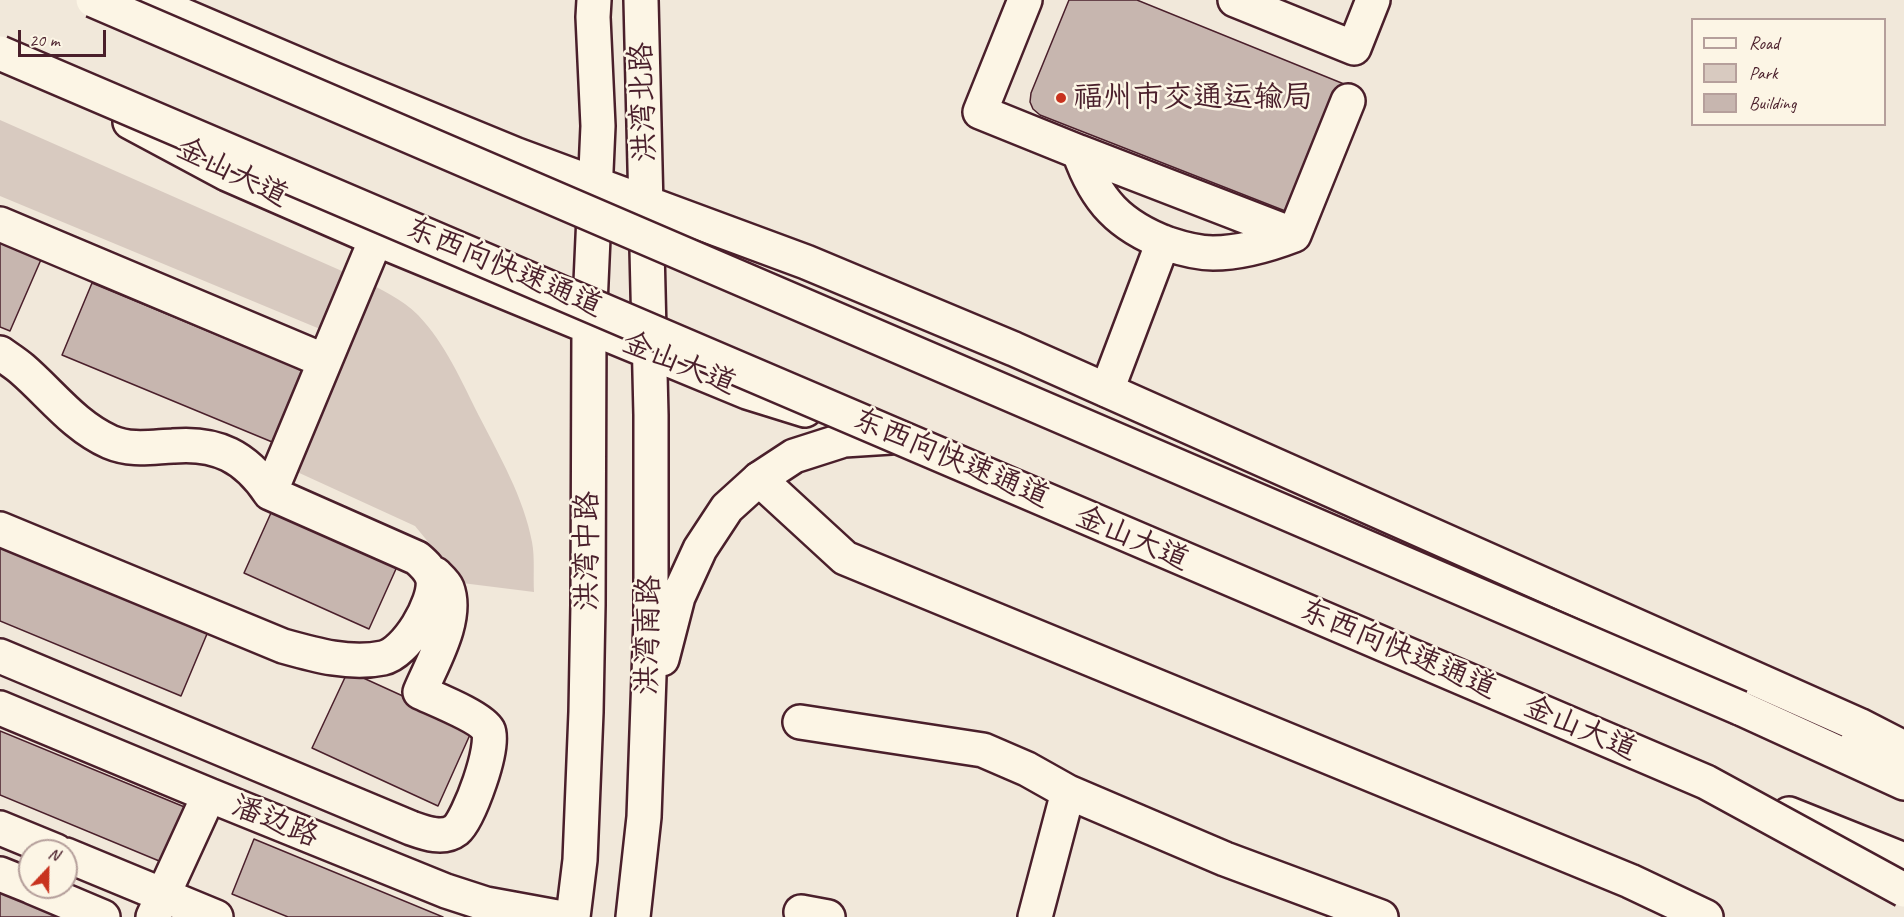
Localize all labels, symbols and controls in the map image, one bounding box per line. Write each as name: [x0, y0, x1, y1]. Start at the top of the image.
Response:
scale bar: [21, 18, 110, 56]
legend: [1691, 18, 1886, 126]
text: 20 m: [29, 29, 60, 51]
text: Road: [1749, 32, 1779, 54]
street label: 洪湾北路: [624, 41, 664, 163]
text: Park: [1749, 62, 1778, 84]
place label: 福州市交通运输局: [1073, 80, 1313, 116]
marker: 福州市交通运输局: [1054, 91, 1068, 105]
text: Building: [1749, 92, 1796, 114]
street label: 金山大道: [170, 131, 294, 215]
street label: 东西向快速通道: [400, 210, 608, 326]
street label: 金山大道: [617, 325, 741, 403]
street label: 东西向快速通道: [847, 401, 1055, 517]
street label: 洪湾中路: [570, 491, 606, 611]
street label: 金山大道: [1070, 499, 1194, 579]
street label: 洪湾南路: [630, 575, 668, 695]
street label: 东西向快速通道: [1294, 592, 1502, 708]
street label: 金山大道: [1518, 689, 1642, 769]
street label: 潘边路: [227, 788, 323, 856]
north arrow: [18, 839, 78, 899]
text: N: [46, 843, 62, 865]

